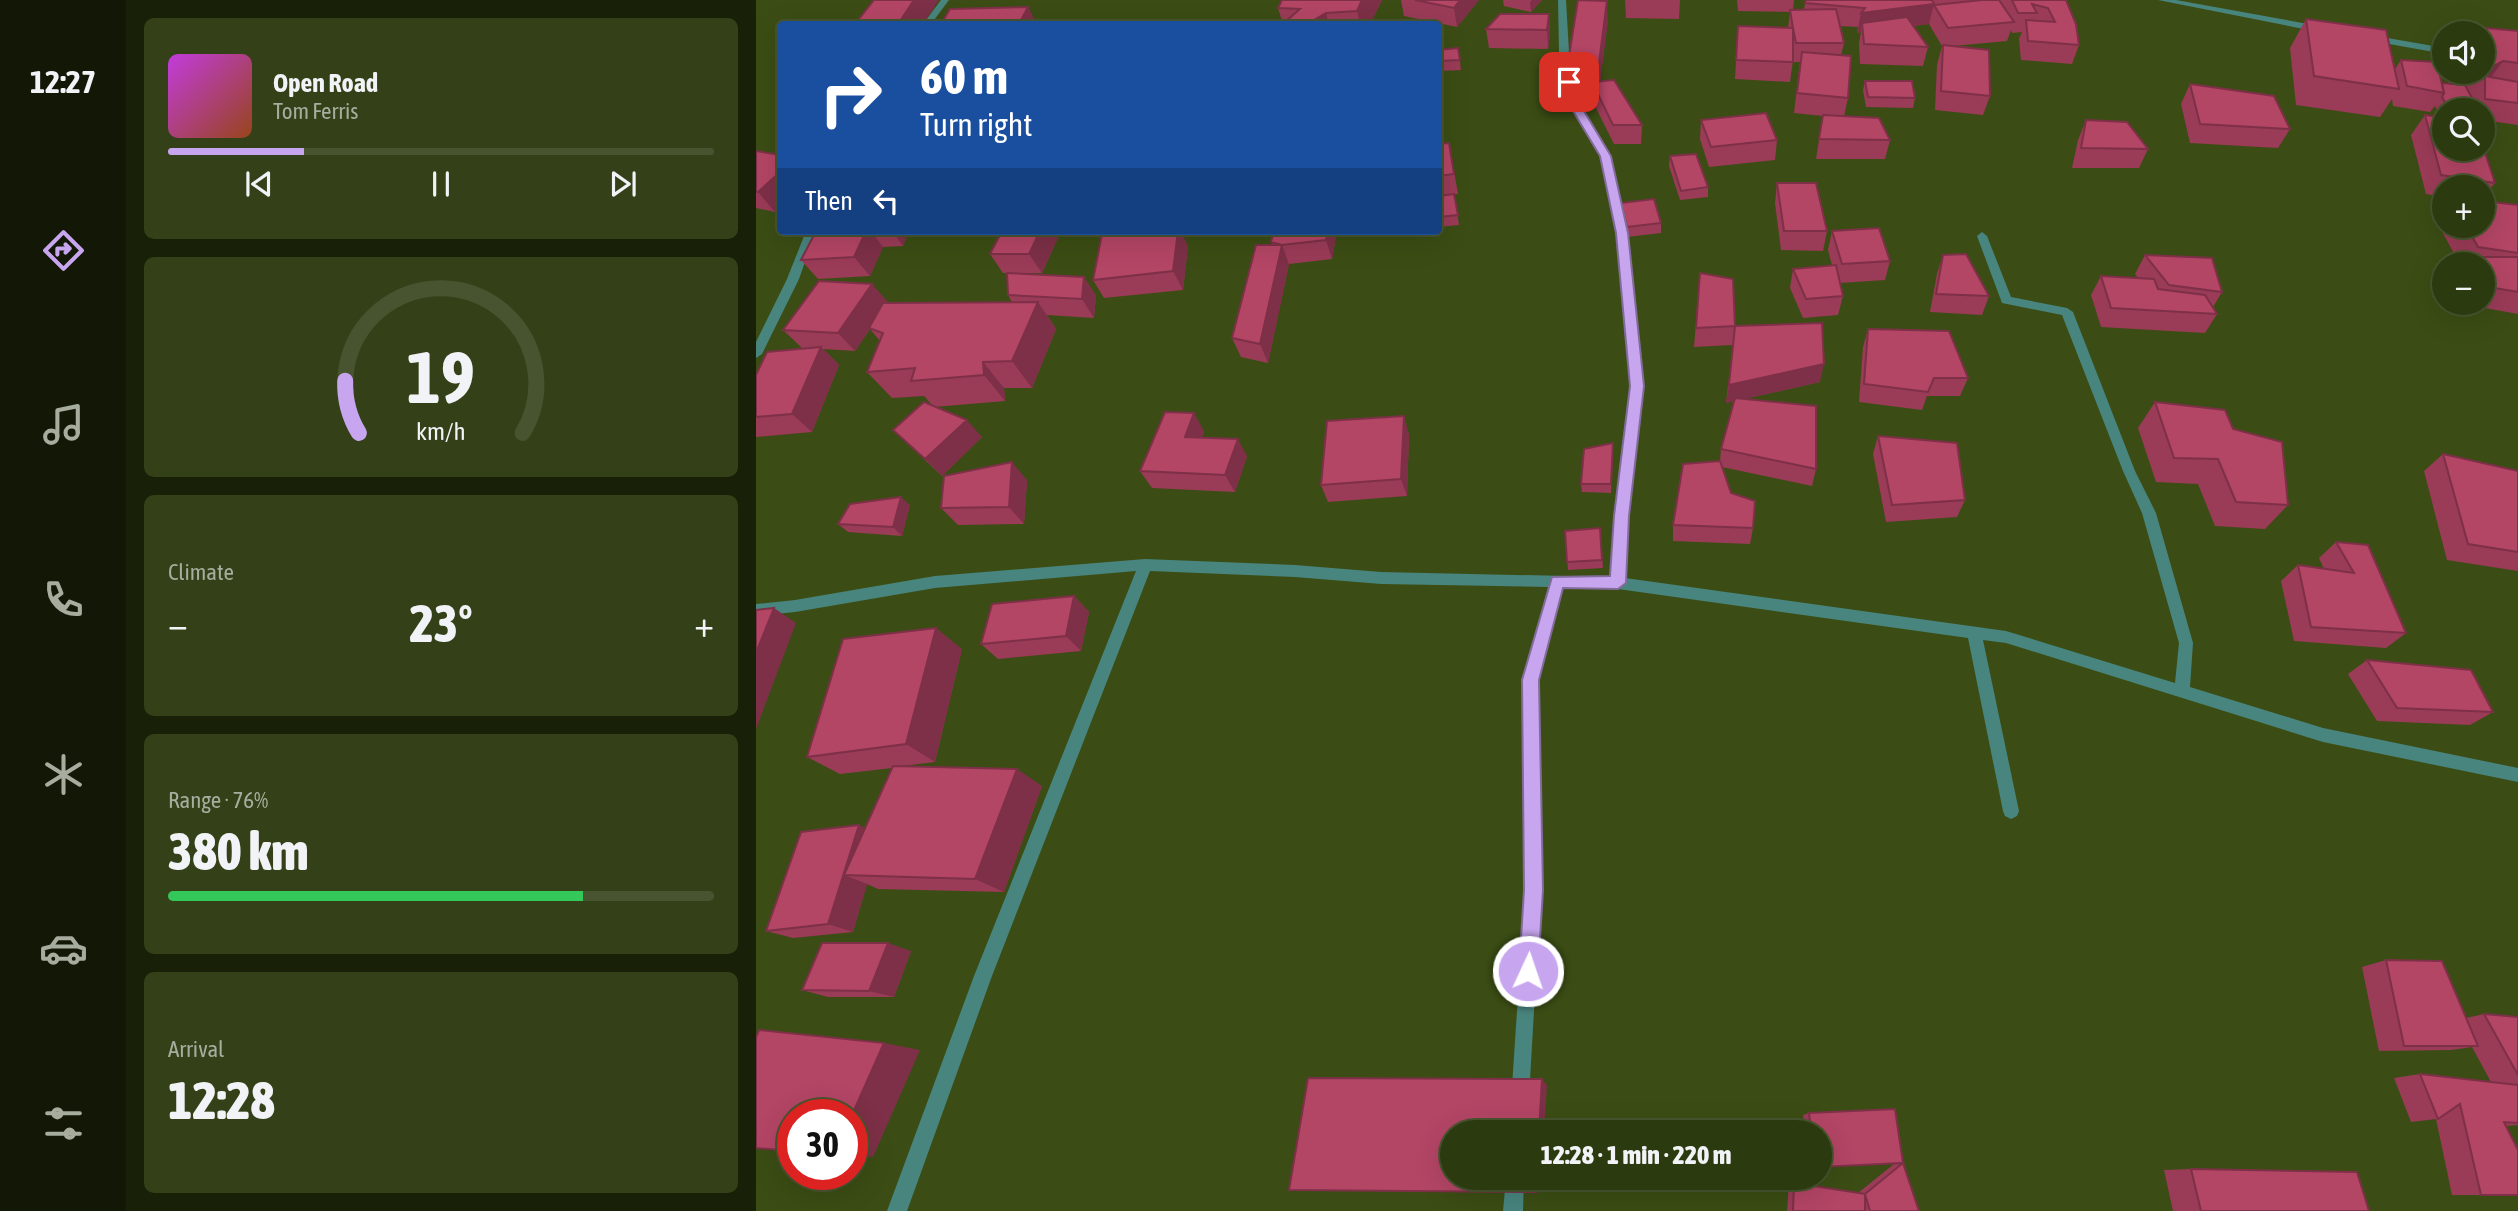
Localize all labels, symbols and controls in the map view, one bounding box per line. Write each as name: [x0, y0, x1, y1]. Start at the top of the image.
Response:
map controls: [2432, 21, 2495, 315]
button: sound: [2432, 21, 2495, 84]
text: 60 m: [920, 48, 1008, 104]
icon: right: [805, 49, 896, 140]
pin: [1539, 52, 1599, 112]
text: 12:27: [30, 63, 96, 100]
icon: arrive: [1550, 63, 1588, 101]
text: Open Road: [273, 68, 378, 98]
text: Tom Ferris: [273, 98, 358, 124]
button: search: [2432, 98, 2495, 161]
text: Turn right: [920, 106, 1033, 143]
icon: previous: [240, 165, 278, 203]
icon: pause: [422, 165, 460, 203]
icon: next: [604, 165, 642, 203]
button: +: [2432, 175, 2495, 238]
icon: left: [867, 182, 905, 220]
text: Then: [805, 186, 853, 216]
icon: directions: [39, 226, 88, 275]
button: −: [2432, 252, 2495, 315]
text: 19: [407, 335, 475, 418]
icon: music: [39, 400, 88, 449]
text: km/h: [416, 417, 466, 445]
text: Climate: [168, 559, 234, 585]
icon: phone: [39, 575, 88, 624]
text: 23°: [409, 593, 473, 653]
text: −: [168, 602, 188, 645]
text: +: [694, 602, 714, 645]
icon: climate: [39, 750, 88, 799]
text: Range · 76%: [168, 787, 268, 813]
text: 380 km: [168, 821, 309, 881]
icon: car: [39, 924, 88, 973]
position arrow: [1491, 934, 1565, 1008]
text: Arrival: [168, 1036, 224, 1062]
text: 12:28: [168, 1070, 275, 1130]
icon: filters: [39, 1099, 88, 1148]
speed limit sign: 30: [777, 1099, 868, 1190]
text: 12:28 · 1 min · 220 m: [1541, 1140, 1731, 1170]

